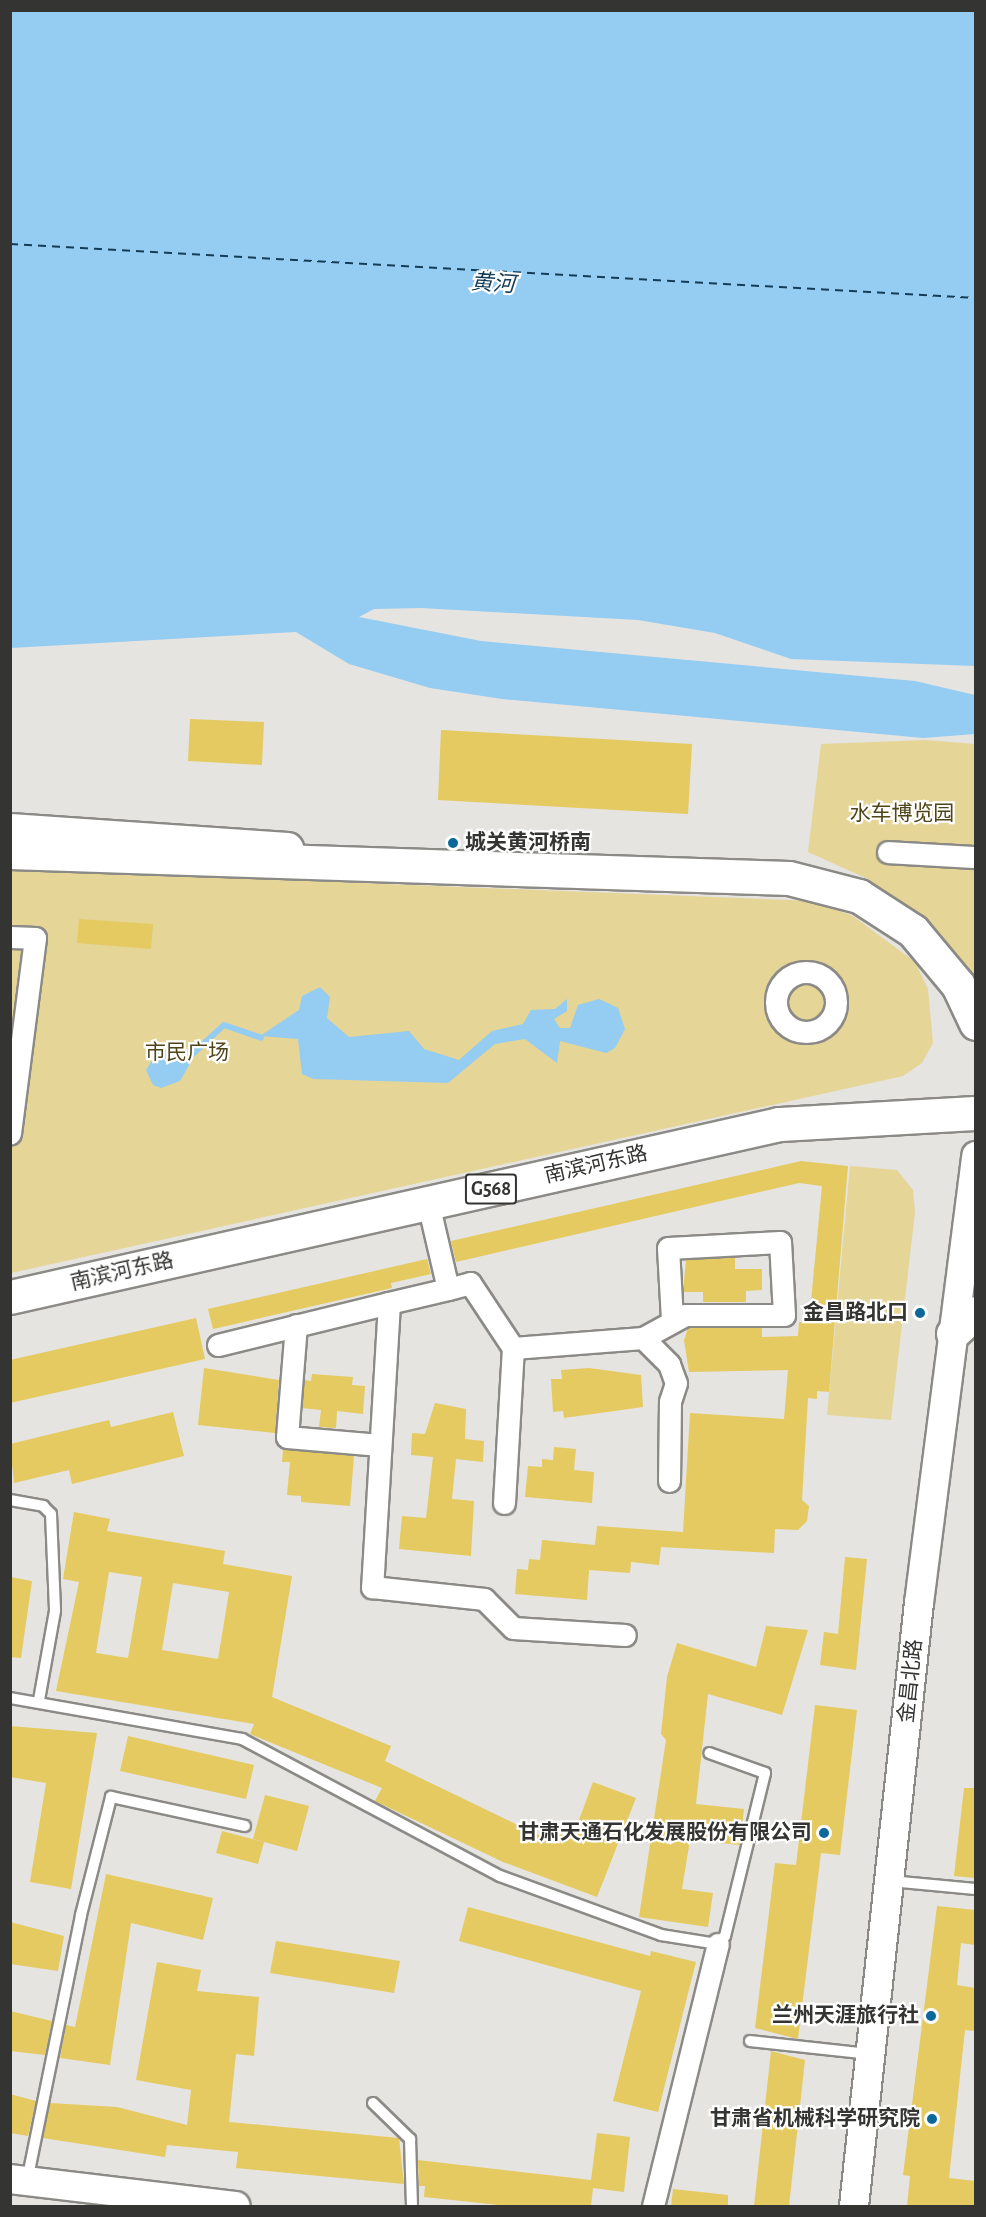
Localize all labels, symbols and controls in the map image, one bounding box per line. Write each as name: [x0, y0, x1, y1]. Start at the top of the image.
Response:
water label: 黄河: [470, 269, 516, 299]
park label: 水车博览园: [850, 801, 954, 827]
place label: 城关黄河桥南: [465, 830, 591, 856]
marker: 城关黄河桥南: [446, 836, 460, 850]
park label: 市民广场: [145, 1040, 229, 1066]
street label: 南滨河东路: [542, 1141, 650, 1189]
road number: G568: [464, 1172, 518, 1206]
street label: 南滨河东路: [68, 1248, 176, 1296]
place label: 金昌路北口: [803, 1300, 908, 1326]
marker: 金昌路北口: [913, 1306, 927, 1320]
street label: 金昌北路: [894, 1638, 928, 1724]
place label: 甘肃天通石化发展股份有限公司: [518, 1820, 812, 1846]
marker: 甘肃天通石化发展股份有限公司: [817, 1826, 831, 1840]
place label: 兰州天涯旅行社: [772, 2003, 919, 2029]
marker: 兰州天涯旅行社: [924, 2009, 938, 2023]
place label: 甘肃省机械科学研究院: [710, 2106, 920, 2132]
marker: 甘肃省机械科学研究院: [925, 2112, 939, 2126]

